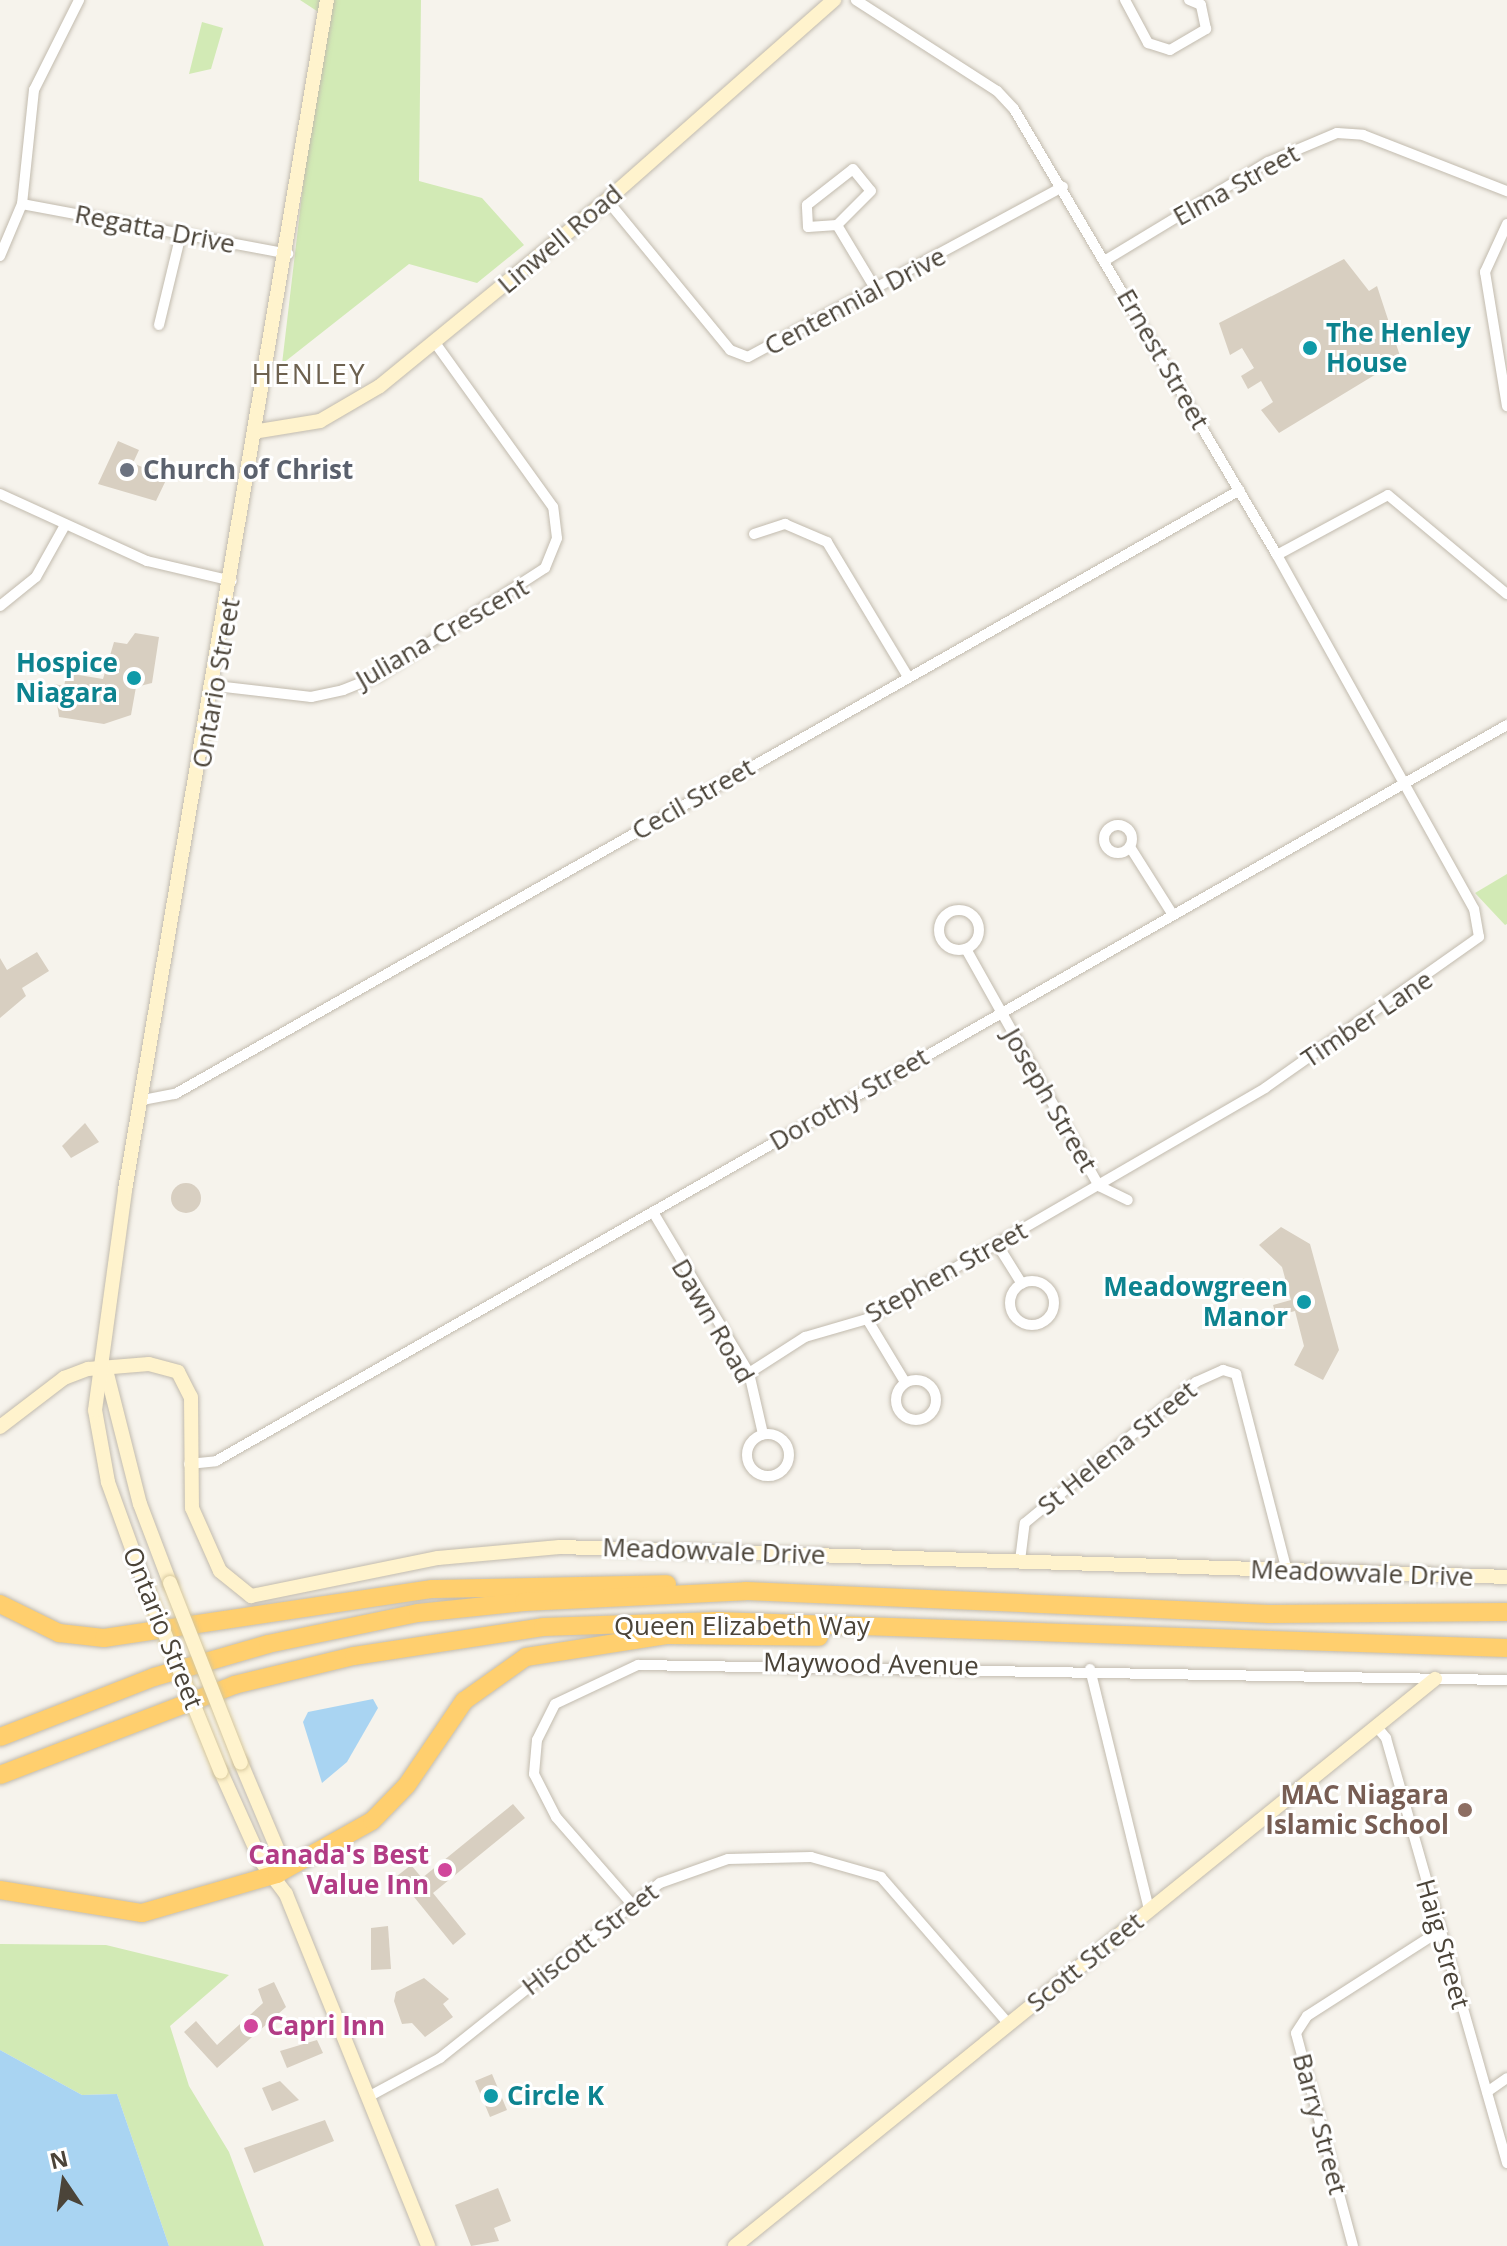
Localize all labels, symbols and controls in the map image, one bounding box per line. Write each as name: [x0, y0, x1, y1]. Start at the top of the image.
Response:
street label: Elma Street: [1168, 138, 1304, 232]
street label: Linwell Road: [491, 178, 629, 300]
street label: Regatta Drive: [72, 198, 238, 260]
street label: Centennial Drive: [759, 240, 951, 362]
street label: Ernest Street: [1110, 283, 1216, 435]
place label: The Henley House: [1326, 317, 1471, 378]
marker: The Henley House: [1301, 339, 1319, 357]
district label: HENLEY: [251, 356, 367, 390]
place label: Church of Christ: [143, 454, 353, 486]
marker: Church of Christ: [118, 461, 136, 479]
street label: Juliana Crescent: [350, 571, 534, 695]
street label: Ontario Street: [186, 596, 246, 770]
place label: Hospice Niagara: [15, 647, 118, 708]
marker: Hospice Niagara: [125, 669, 143, 687]
street label: Cecil Street: [626, 752, 760, 846]
street label: Timber Lane: [1296, 964, 1438, 1074]
street label: Joseph Street: [996, 1023, 1104, 1177]
street label: Dorothy Street: [764, 1041, 934, 1157]
street label: Stephen Street: [860, 1215, 1032, 1329]
street label: Dawn Road: [665, 1253, 761, 1389]
place label: Meadowgreen Manor: [1103, 1271, 1288, 1332]
marker: Meadowgreen Manor: [1295, 1293, 1313, 1311]
street label: St Helena Street: [1031, 1375, 1203, 1521]
street label: Meadowvale Drive: [602, 1532, 826, 1570]
street label: Ontario Street: [116, 1542, 210, 1714]
street label: Meadowvale Drive: [1250, 1554, 1474, 1592]
street label: Queen Elizabeth Way: [614, 1610, 870, 1642]
street label: Maywood Avenue: [763, 1647, 979, 1681]
place label: MAC Niagara Islamic School: [1265, 1779, 1449, 1840]
marker: MAC Niagara Islamic School: [1456, 1801, 1474, 1819]
place label: Canada's Best Value Inn: [248, 1839, 429, 1900]
marker: Canada's Best Value Inn: [436, 1861, 454, 1879]
street label: Haig Street: [1410, 1875, 1476, 2013]
street label: Hiscott Street: [516, 1876, 664, 2002]
street label: Scott Street: [1021, 1906, 1149, 2018]
place label: Capri Inn: [267, 2010, 385, 2042]
marker: Capri Inn: [242, 2017, 260, 2035]
street label: Barry Street: [1286, 2050, 1354, 2198]
place label: Circle K: [507, 2080, 604, 2112]
marker: Circle K: [482, 2087, 500, 2105]
north arrow: [24, 2142, 104, 2222]
text: N: [47, 2142, 71, 2175]

